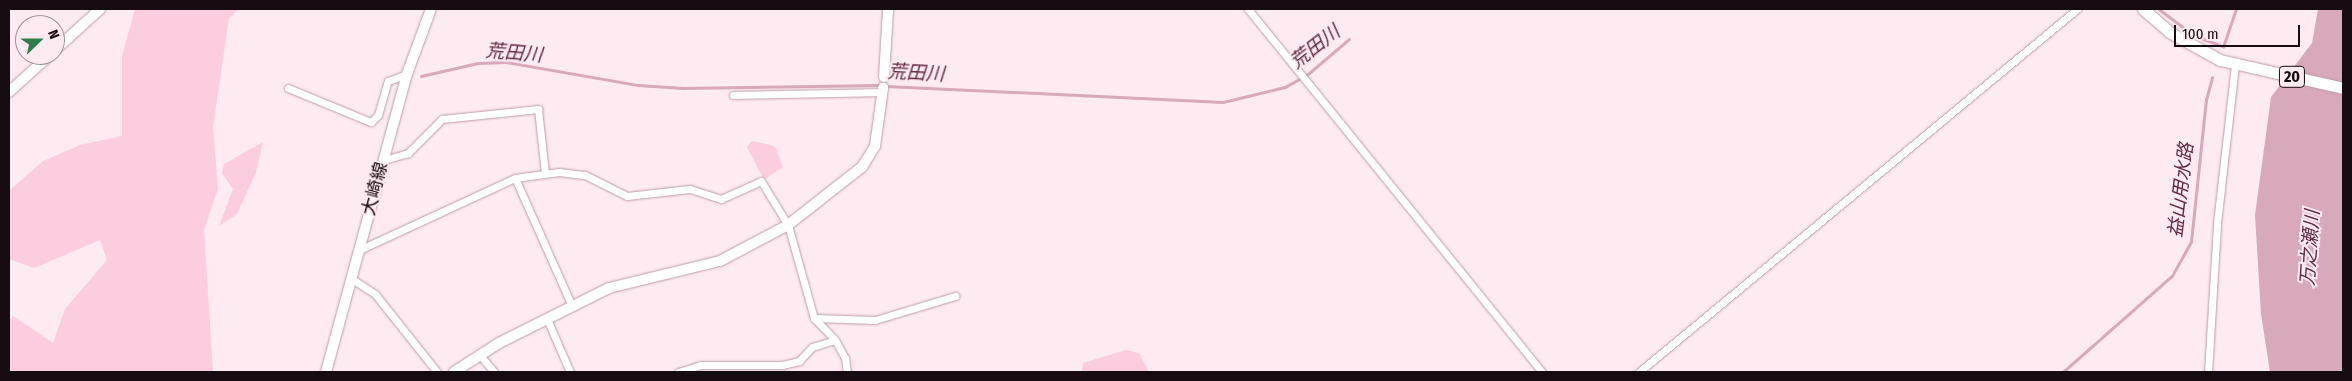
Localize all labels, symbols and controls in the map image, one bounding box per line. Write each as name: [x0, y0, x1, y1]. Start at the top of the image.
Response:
north arrow: [15, 15, 65, 65]
scale bar: [2177, 15, 2303, 47]
water label: 荒田川: [1286, 20, 1344, 74]
text: 100 m: [2182, 25, 2219, 43]
text: N: [44, 27, 63, 42]
water label: 荒田川: [485, 39, 543, 67]
water label: 荒田川: [887, 60, 945, 86]
road number: 20: [2278, 64, 2306, 90]
water label: 益山用水路: [2164, 141, 2198, 239]
street label: 大崎線: [358, 160, 392, 218]
water label: 万之瀬川: [2296, 209, 2324, 287]

